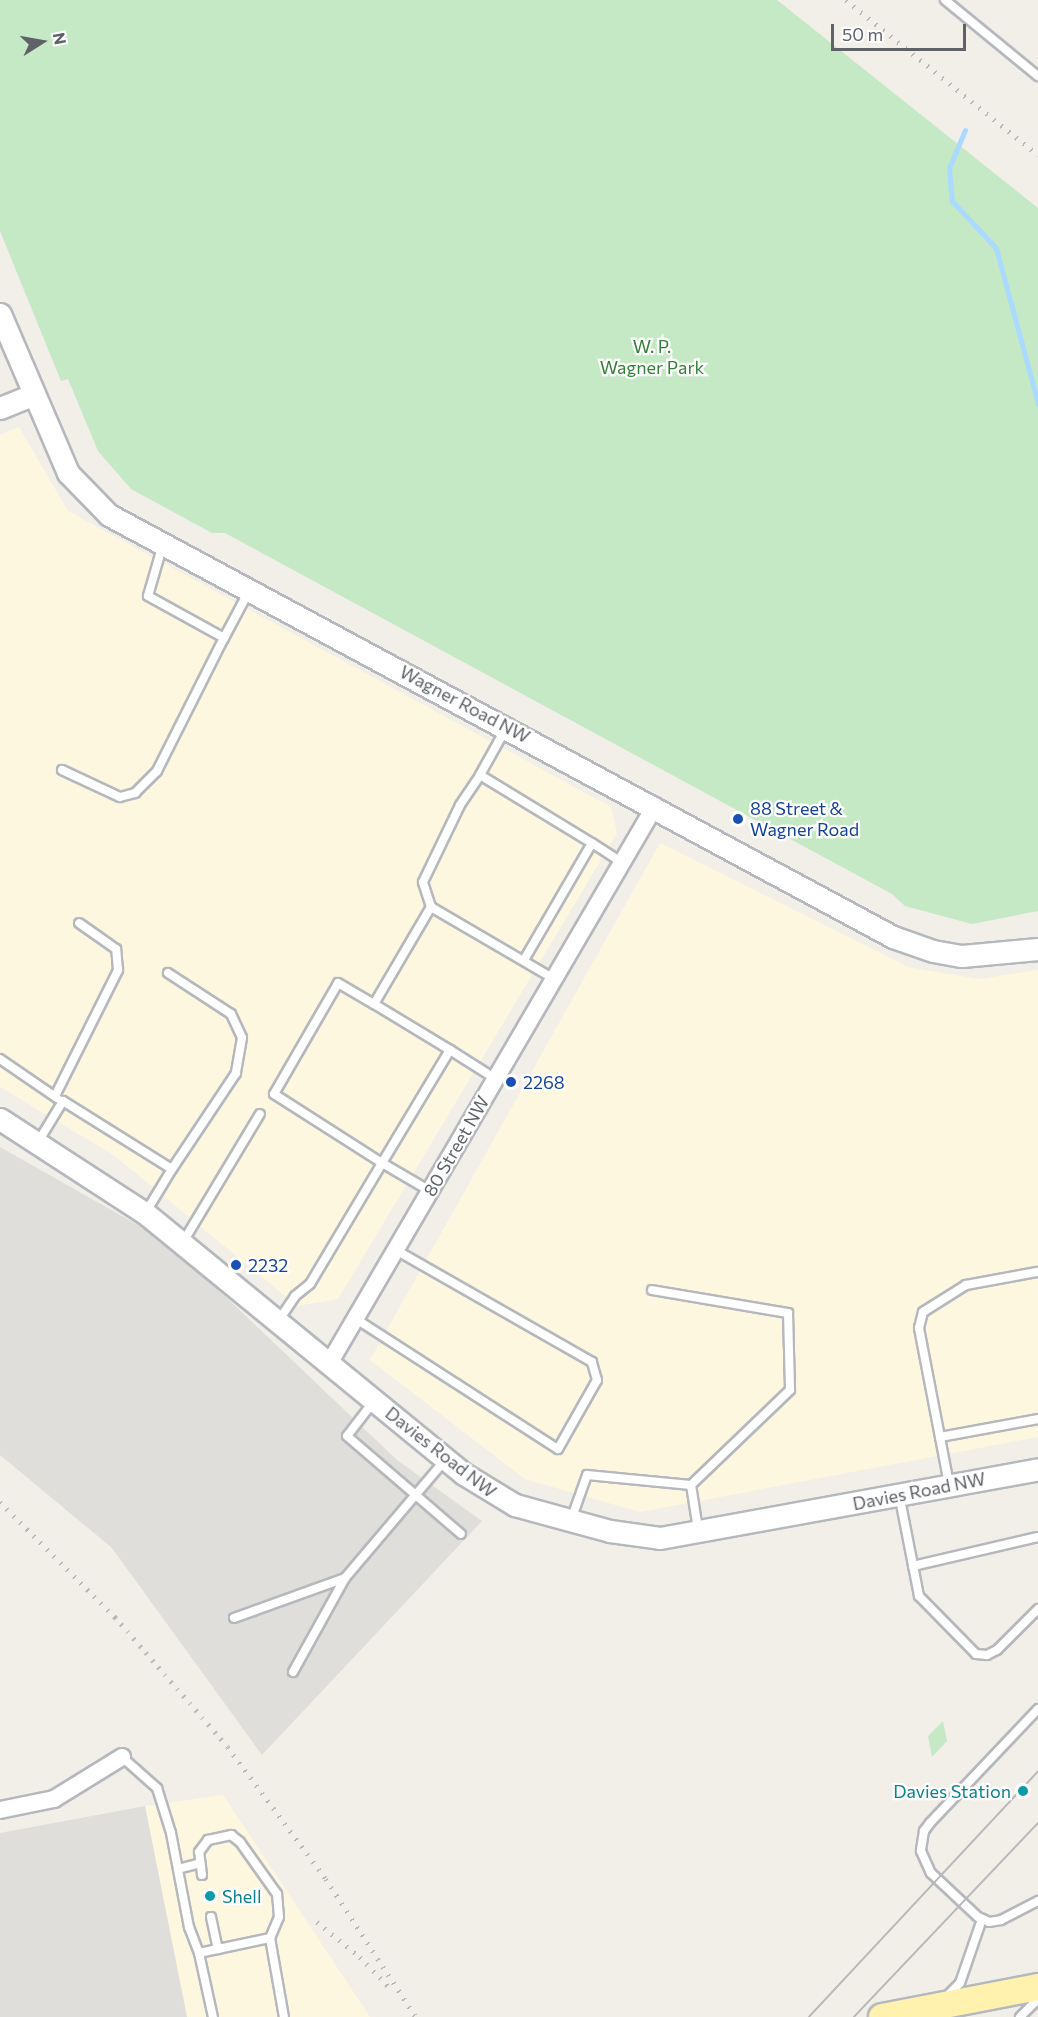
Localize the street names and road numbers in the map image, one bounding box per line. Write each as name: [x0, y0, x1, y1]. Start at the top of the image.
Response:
street label: Wagner Road NW: [396, 661, 534, 747]
street label: 80 Street NW: [419, 1092, 493, 1200]
street label: Davies Road NW: [381, 1402, 501, 1502]
street label: Davies Road NW: [851, 1468, 987, 1514]

